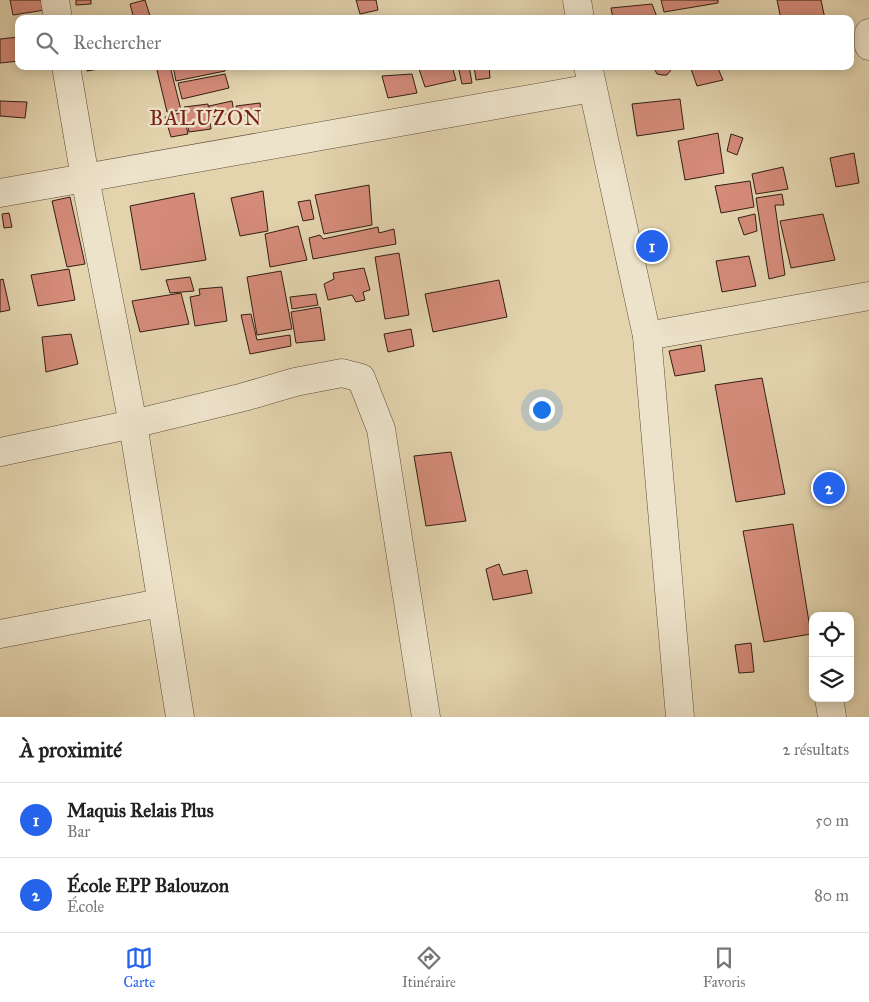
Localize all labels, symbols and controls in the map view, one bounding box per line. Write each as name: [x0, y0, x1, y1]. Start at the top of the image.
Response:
search box: [15, 15, 854, 70]
icon: search: [33, 29, 61, 57]
text: Rechercher: [73, 31, 161, 54]
district label: BALUZON: [149, 105, 263, 131]
pin: 1: [636, 227, 668, 265]
your location: [529, 397, 555, 423]
pin: 2: [813, 469, 845, 507]
map controls: [809, 612, 854, 702]
button: locate: [809, 612, 854, 657]
button: layers: [809, 657, 854, 702]
text: À proximité: [20, 737, 122, 763]
text: 2 résultats: [783, 740, 849, 759]
text: Maquis Relais Plus: [67, 799, 214, 822]
text: 1: [33, 811, 39, 830]
text: 50 m: [815, 811, 849, 830]
text: Bar: [67, 822, 90, 841]
text: École EPP Balouzon: [67, 874, 229, 897]
text: 2: [32, 886, 40, 905]
text: 80 m: [814, 886, 849, 905]
text: École: [67, 897, 104, 916]
tab: Carte: [124, 944, 155, 991]
tab: Itinéraire: [402, 944, 456, 991]
tab: Favoris: [703, 944, 745, 991]

